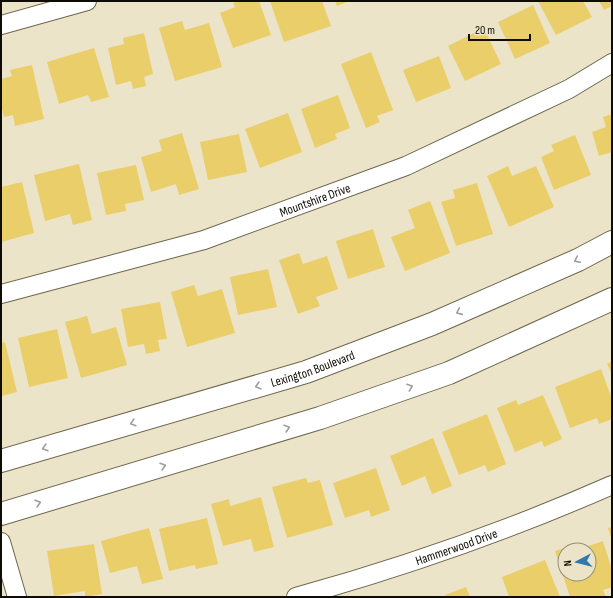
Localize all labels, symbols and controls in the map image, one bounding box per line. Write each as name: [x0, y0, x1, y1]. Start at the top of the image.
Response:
scale bar: [469, 16, 530, 42]
text: 20 m: [475, 23, 495, 38]
street label: Mountshire Drive: [277, 180, 353, 221]
one-way arrow: [574, 255, 582, 263]
one-way arrow: [455, 308, 462, 316]
street label: Lexington Boulevard: [269, 347, 357, 391]
one-way arrow: [255, 381, 262, 390]
one-way arrow: [407, 383, 414, 391]
one-way arrow: [130, 418, 137, 427]
one-way arrow: [284, 424, 291, 433]
one-way arrow: [41, 444, 48, 452]
one-way arrow: [159, 462, 166, 471]
one-way arrow: [35, 499, 42, 508]
street label: Hammerwood Drive: [413, 525, 500, 569]
north arrow: [557, 542, 597, 582]
text: N: [561, 559, 574, 567]

